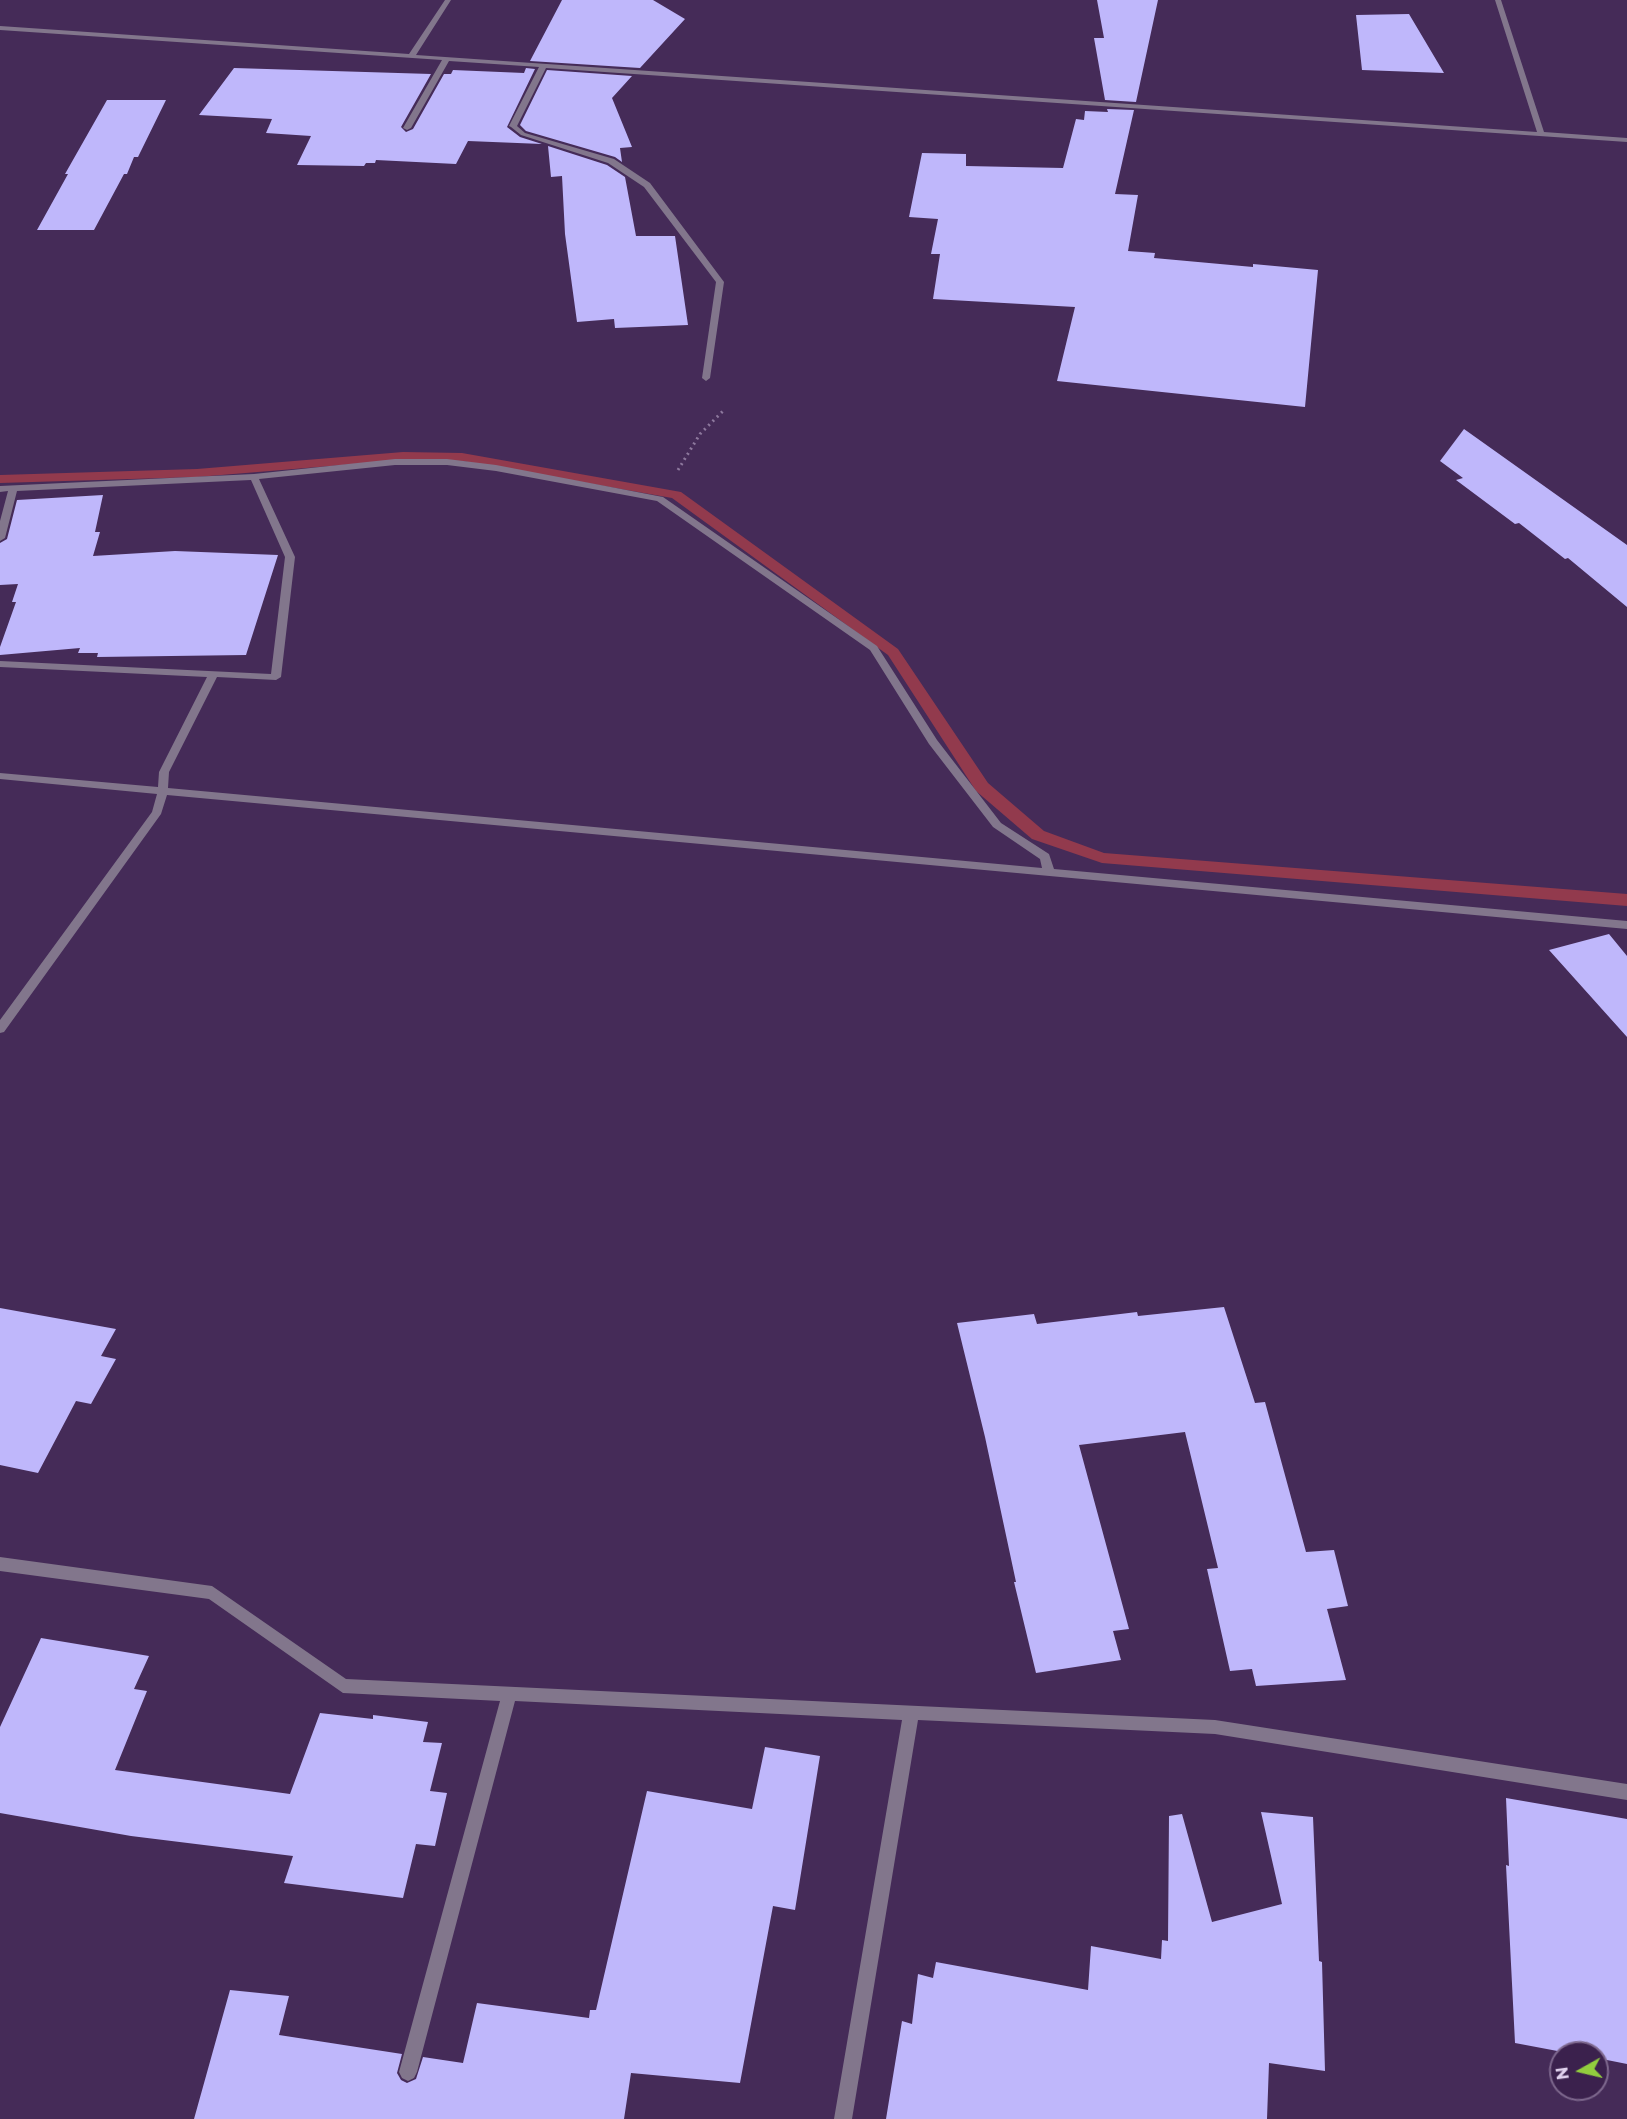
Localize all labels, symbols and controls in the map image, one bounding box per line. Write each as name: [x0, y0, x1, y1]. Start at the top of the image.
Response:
north arrow: [1549, 2041, 1609, 2101]
text: N: [1552, 2066, 1573, 2081]

